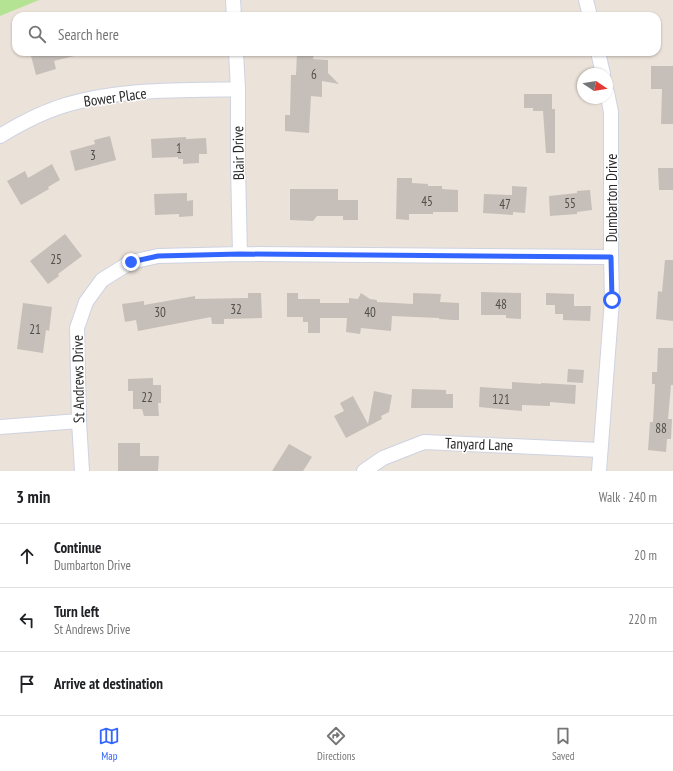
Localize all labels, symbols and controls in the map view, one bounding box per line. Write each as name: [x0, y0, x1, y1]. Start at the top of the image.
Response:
search box: [12, 12, 661, 56]
icon: search: [26, 23, 48, 45]
text: Search here: [58, 25, 119, 44]
house number: 6: [311, 66, 317, 83]
north arrow: [577, 68, 613, 104]
street label: Bower Place: [82, 83, 148, 111]
street label: Blair Drive: [228, 126, 248, 180]
house number: 1: [176, 140, 182, 157]
house number: 3: [90, 147, 96, 164]
street label: Dumbarton Drive: [602, 154, 621, 242]
house number: 45: [421, 193, 433, 210]
house number: 55: [564, 195, 576, 212]
house number: 47: [499, 196, 511, 213]
house number: 25: [50, 251, 62, 268]
route end: [122, 253, 140, 271]
route start: [603, 291, 621, 309]
house number: 48: [495, 296, 507, 313]
house number: 32: [230, 301, 242, 318]
house number: 30: [154, 304, 166, 321]
house number: 40: [364, 304, 376, 321]
house number: 21: [29, 321, 41, 338]
street label: St Andrews Drive: [68, 335, 88, 423]
house number: 22: [141, 389, 153, 406]
house number: 121: [492, 391, 510, 408]
house number: 88: [655, 420, 667, 437]
street label: Tanyard Lane: [445, 433, 513, 455]
text: 3 min: [16, 486, 50, 508]
text: Walk · 240 m: [599, 489, 657, 506]
text: Continue: [54, 538, 101, 557]
icon: ahead: [16, 545, 38, 567]
text: 20 m: [634, 547, 657, 564]
text: Dumbarton Drive: [54, 557, 131, 574]
text: Turn left: [54, 602, 99, 621]
icon: left: [16, 609, 38, 631]
text: 220 m: [628, 611, 657, 628]
text: St Andrews Drive: [54, 621, 130, 638]
icon: arrive: [16, 673, 38, 695]
text: Arrive at destination: [54, 674, 163, 693]
tab: Map: [98, 725, 120, 763]
tab: Directions: [317, 725, 355, 763]
tab: Saved: [552, 725, 575, 763]

